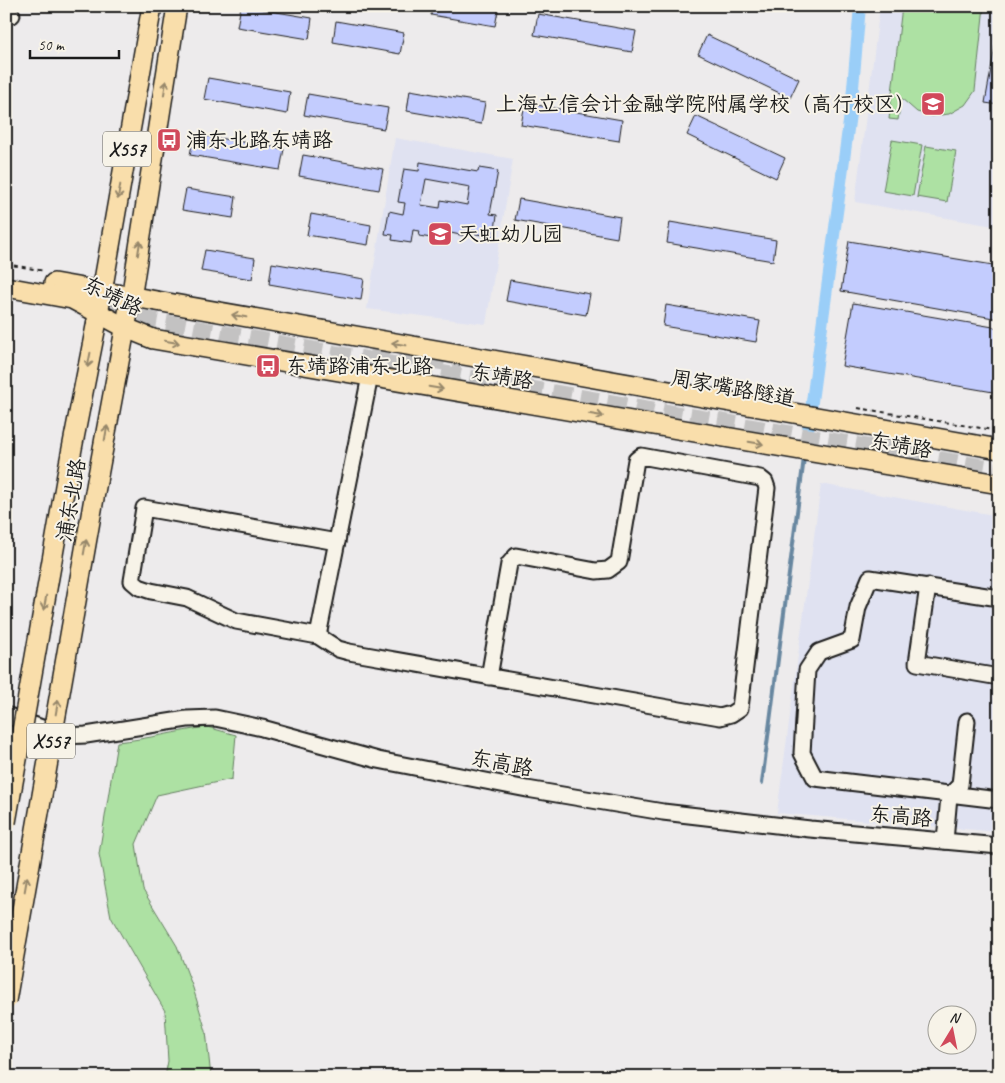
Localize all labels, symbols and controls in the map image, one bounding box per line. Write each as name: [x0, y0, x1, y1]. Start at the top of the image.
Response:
scale bar: [30, 28, 119, 60]
text: 50 m: [38, 36, 65, 55]
one-way arrow: [160, 80, 170, 96]
place label: 上海立信会计金融学院附属学校（高行校区）: [496, 91, 916, 117]
school or university icon: 上海立信会计金融学院附属学校（高行校区）: [920, 91, 946, 117]
bus stop icon: 浦东北路东靖路: [156, 127, 182, 153]
place label: 浦东北路东靖路: [186, 127, 333, 153]
road number: X557: [103, 132, 151, 166]
one-way arrow: [114, 184, 124, 200]
school or university icon: 天虹幼儿园: [427, 221, 453, 247]
place label: 天虹幼儿园: [458, 221, 563, 247]
one-way arrow: [135, 240, 145, 256]
street label: 东靖路: [79, 271, 147, 321]
one-way arrow: [231, 311, 247, 321]
one-way arrow: [164, 338, 180, 348]
one-way arrow: [391, 338, 407, 348]
one-way arrow: [84, 352, 94, 368]
bus stop icon: 东靖路浦东北路: [255, 353, 281, 379]
place label: 东靖路浦东北路: [286, 353, 433, 379]
street label: 东靖路: [469, 358, 535, 394]
street label: 周家嘴路隧道: [669, 364, 797, 412]
one-way arrow: [427, 383, 443, 393]
one-way arrow: [587, 411, 603, 421]
one-way arrow: [101, 426, 111, 442]
street label: 东靖路: [868, 427, 934, 463]
one-way arrow: [748, 438, 764, 448]
street label: 浦东北路: [51, 456, 91, 544]
one-way arrow: [81, 539, 91, 555]
one-way arrow: [39, 595, 49, 611]
one-way arrow: [52, 699, 62, 715]
road number: X557: [27, 724, 75, 758]
street label: 东高路: [469, 744, 535, 782]
street label: 东高路: [868, 800, 934, 832]
one-way arrow: [21, 876, 31, 892]
north arrow: [928, 1006, 978, 1056]
text: N: [948, 1009, 962, 1027]

